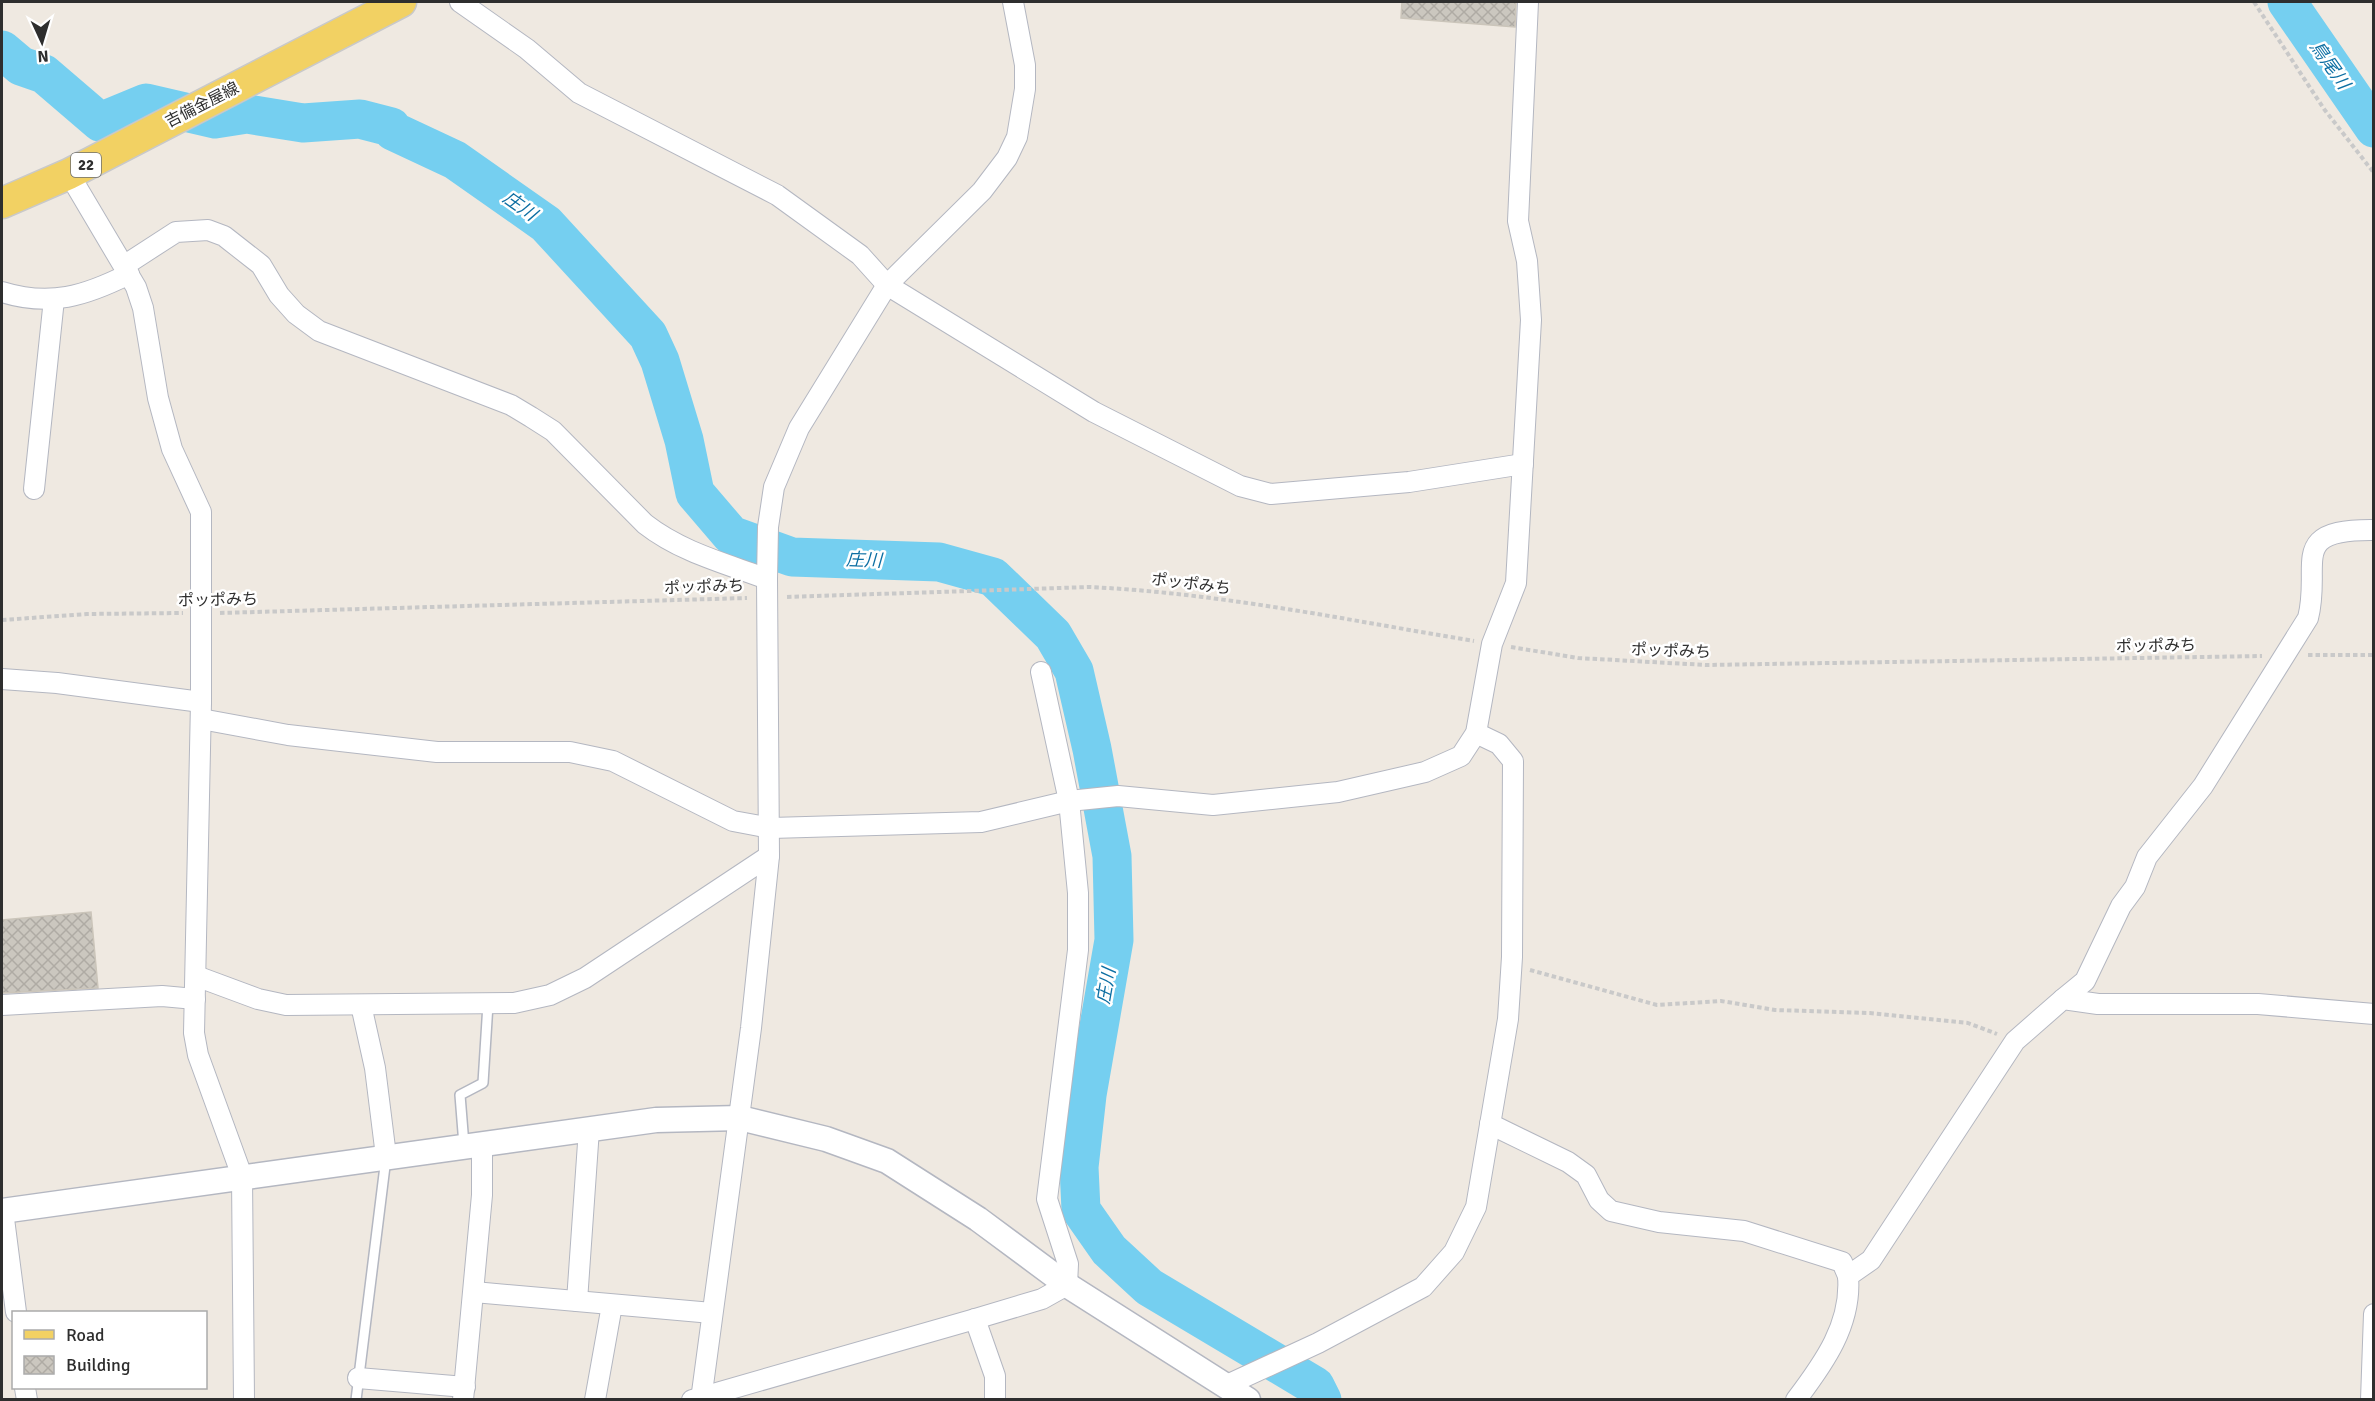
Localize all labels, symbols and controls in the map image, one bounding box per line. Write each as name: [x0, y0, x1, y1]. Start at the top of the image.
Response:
north arrow: [12, 12, 72, 72]
water label: 鳥尾川: [2306, 37, 2356, 95]
text: N: [37, 46, 49, 66]
street label: 吉備金屋線: [162, 78, 242, 132]
road number: 22: [71, 153, 101, 177]
water label: 庄川: [499, 187, 543, 226]
water label: 庄川: [846, 548, 884, 572]
street label: ポッポみち: [1150, 569, 1232, 599]
street label: ポッポみち: [664, 576, 744, 598]
street label: ポッポみち: [178, 589, 258, 611]
street label: ポッポみち: [2116, 635, 2196, 657]
street label: ポッポみち: [1631, 640, 1711, 662]
water label: 庄川: [1092, 964, 1120, 1006]
legend: [12, 1311, 207, 1389]
text: Road: [66, 1324, 105, 1346]
text: Building: [66, 1354, 130, 1376]

